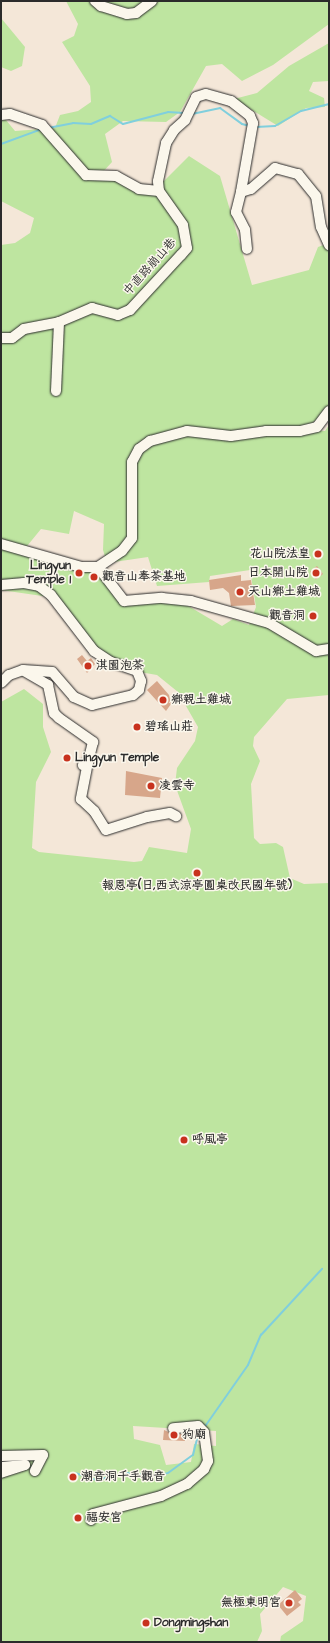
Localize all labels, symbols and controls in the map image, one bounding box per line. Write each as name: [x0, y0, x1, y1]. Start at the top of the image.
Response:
street label: 中直路崩山巷: [121, 235, 179, 299]
place label: 花山院法皇: [250, 547, 310, 561]
marker: 花山院法皇: [313, 549, 323, 559]
place label: Lingyun Temple 1: [26, 559, 71, 587]
place label: 日本開山院: [248, 566, 308, 580]
marker: Lingyun Temple 1: [74, 568, 84, 578]
marker: 日本開山院: [311, 568, 321, 578]
place label: 觀音山奉茶基地: [102, 570, 186, 584]
marker: 觀音山奉茶基地: [89, 572, 99, 582]
place label: 天山鄉土雞城: [248, 585, 320, 599]
marker: 天山鄉土雞城: [235, 587, 245, 597]
place label: 觀音洞: [269, 609, 305, 623]
marker: 觀音洞: [308, 611, 318, 621]
place label: 淇園泡茶: [96, 659, 144, 673]
marker: 淇園泡茶: [83, 661, 93, 671]
place label: 鄉親土雞城: [171, 693, 231, 707]
marker: 鄉親土雞城: [158, 695, 168, 705]
place label: 碧瑤山莊: [145, 720, 193, 734]
marker: 碧瑤山莊: [132, 722, 142, 732]
place label: Lingyun Temple: [75, 751, 159, 765]
marker: Lingyun Temple: [62, 753, 72, 763]
place label: 凌雲寺: [159, 779, 195, 793]
marker: 凌雲寺: [146, 781, 156, 791]
marker: 報恩亭(日,西式涼亭圓桌改民國年號): [192, 868, 202, 878]
place label: 報恩亭(日,西式涼亭圓桌改民國年號): [102, 879, 292, 893]
place label: 呼風亭: [192, 1133, 228, 1147]
marker: 呼風亭: [179, 1135, 189, 1145]
place label: 狗廟: [182, 1428, 206, 1442]
marker: 狗廟: [169, 1430, 179, 1440]
place label: 潮音洞千手觀音: [81, 1470, 165, 1484]
marker: 潮音洞千手觀音: [68, 1472, 78, 1482]
place label: 福安宮: [86, 1511, 122, 1525]
marker: 福安宮: [73, 1513, 83, 1523]
place label: 無極東明宮: [221, 1596, 281, 1610]
marker: 無極東明宮: [284, 1598, 294, 1608]
place label: Dongmingshan: [154, 1616, 228, 1630]
marker: Dongmingshan: [141, 1618, 151, 1628]

